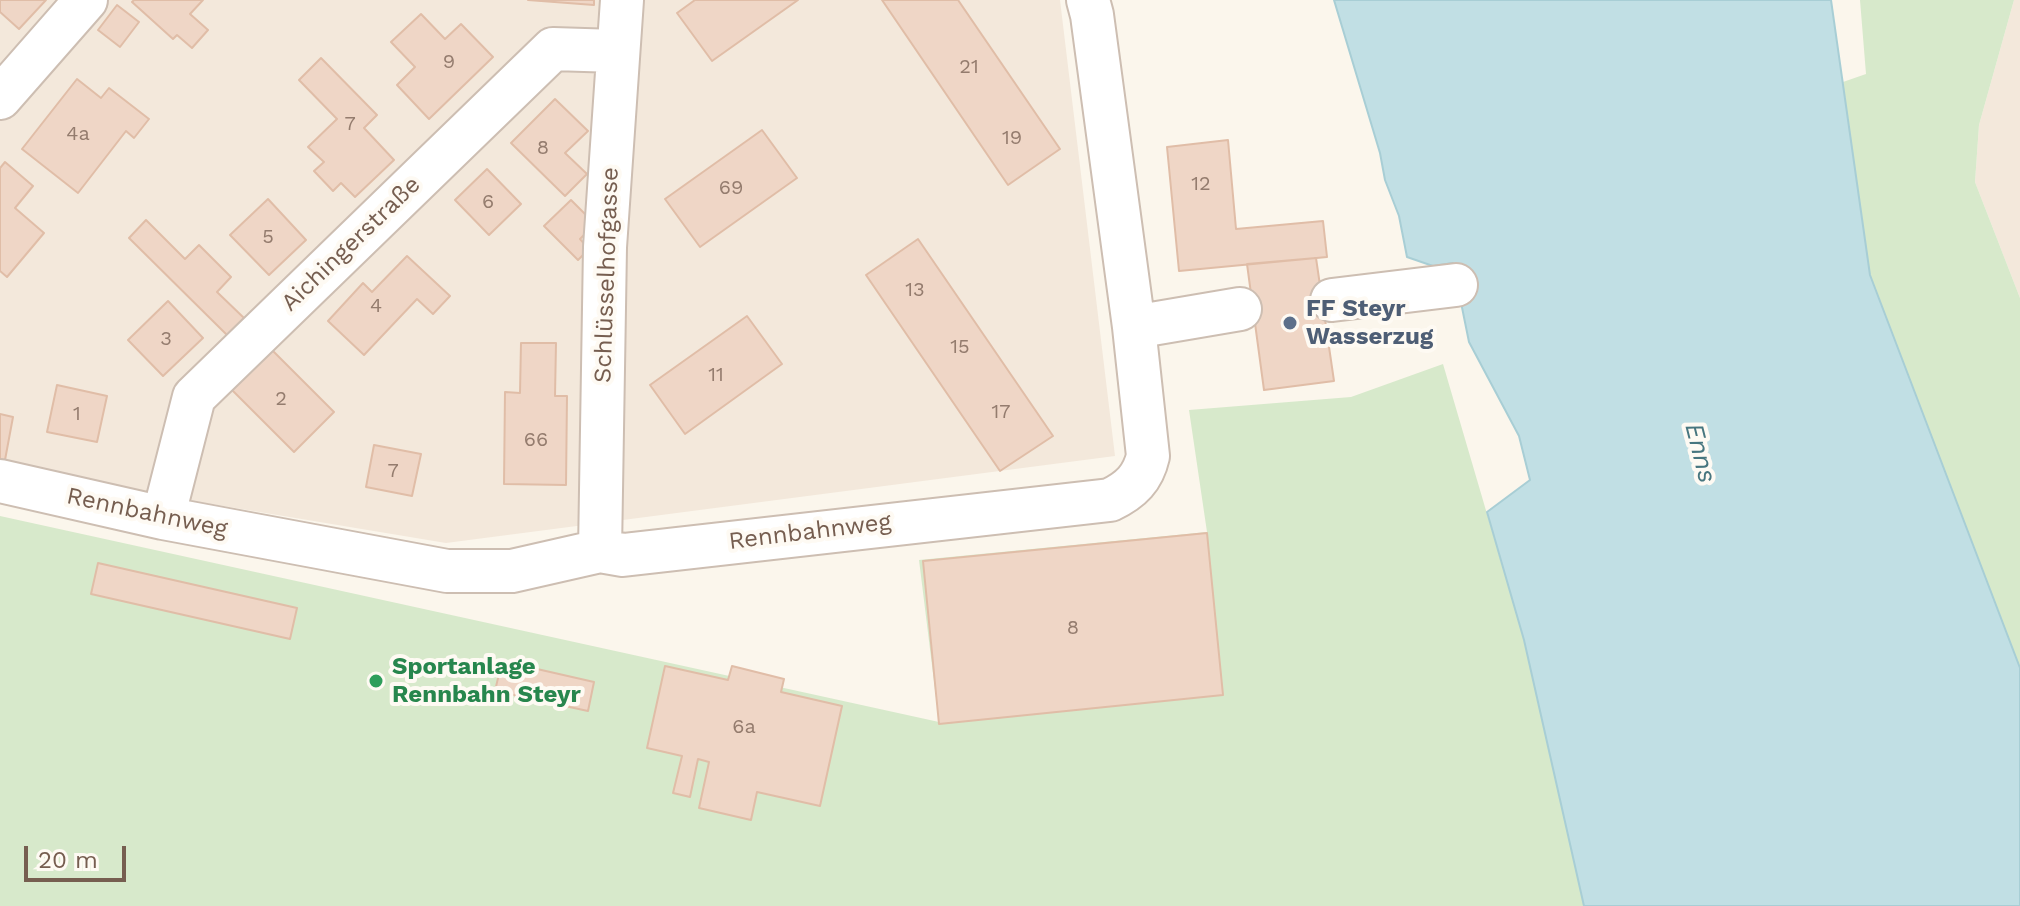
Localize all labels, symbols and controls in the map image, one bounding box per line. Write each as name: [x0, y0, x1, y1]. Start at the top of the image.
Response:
house number: 9: [443, 50, 455, 74]
house number: 21: [959, 55, 979, 79]
house number: 7: [344, 112, 356, 136]
house number: 4a: [66, 122, 90, 146]
house number: 19: [1002, 126, 1022, 150]
house number: 8: [537, 136, 549, 160]
street label: Schlüsselhofgasse: [589, 167, 625, 383]
street label: Aichingerstraße: [276, 170, 426, 318]
house number: 12: [1191, 172, 1211, 196]
house number: 69: [719, 176, 743, 200]
house number: 6: [482, 190, 494, 214]
house number: 5: [262, 225, 274, 249]
house number: 13: [905, 278, 925, 302]
house number: 4: [370, 294, 382, 318]
place label: FF Steyr Wasserzug: [1306, 295, 1433, 351]
marker: FF Steyr Wasserzug: [1281, 314, 1299, 332]
house number: 3: [160, 327, 172, 351]
house number: 15: [950, 335, 970, 359]
house number: 11: [708, 363, 724, 387]
house number: 2: [275, 387, 287, 411]
house number: 17: [991, 400, 1011, 424]
house number: 1: [73, 402, 81, 426]
water label: Enns: [1678, 420, 1722, 486]
house number: 66: [524, 428, 548, 452]
house number: 7: [387, 459, 399, 483]
street label: Rennbahnweg: [64, 482, 230, 544]
street label: Rennbahnweg: [727, 508, 893, 556]
house number: 8: [1067, 616, 1079, 640]
place label: Sportanlage Rennbahn Steyr: [392, 653, 581, 709]
marker: Sportanlage Rennbahn Steyr: [367, 672, 385, 690]
house number: 6a: [732, 715, 756, 739]
scale bar: [28, 830, 130, 880]
text: 20 m: [38, 846, 98, 874]

